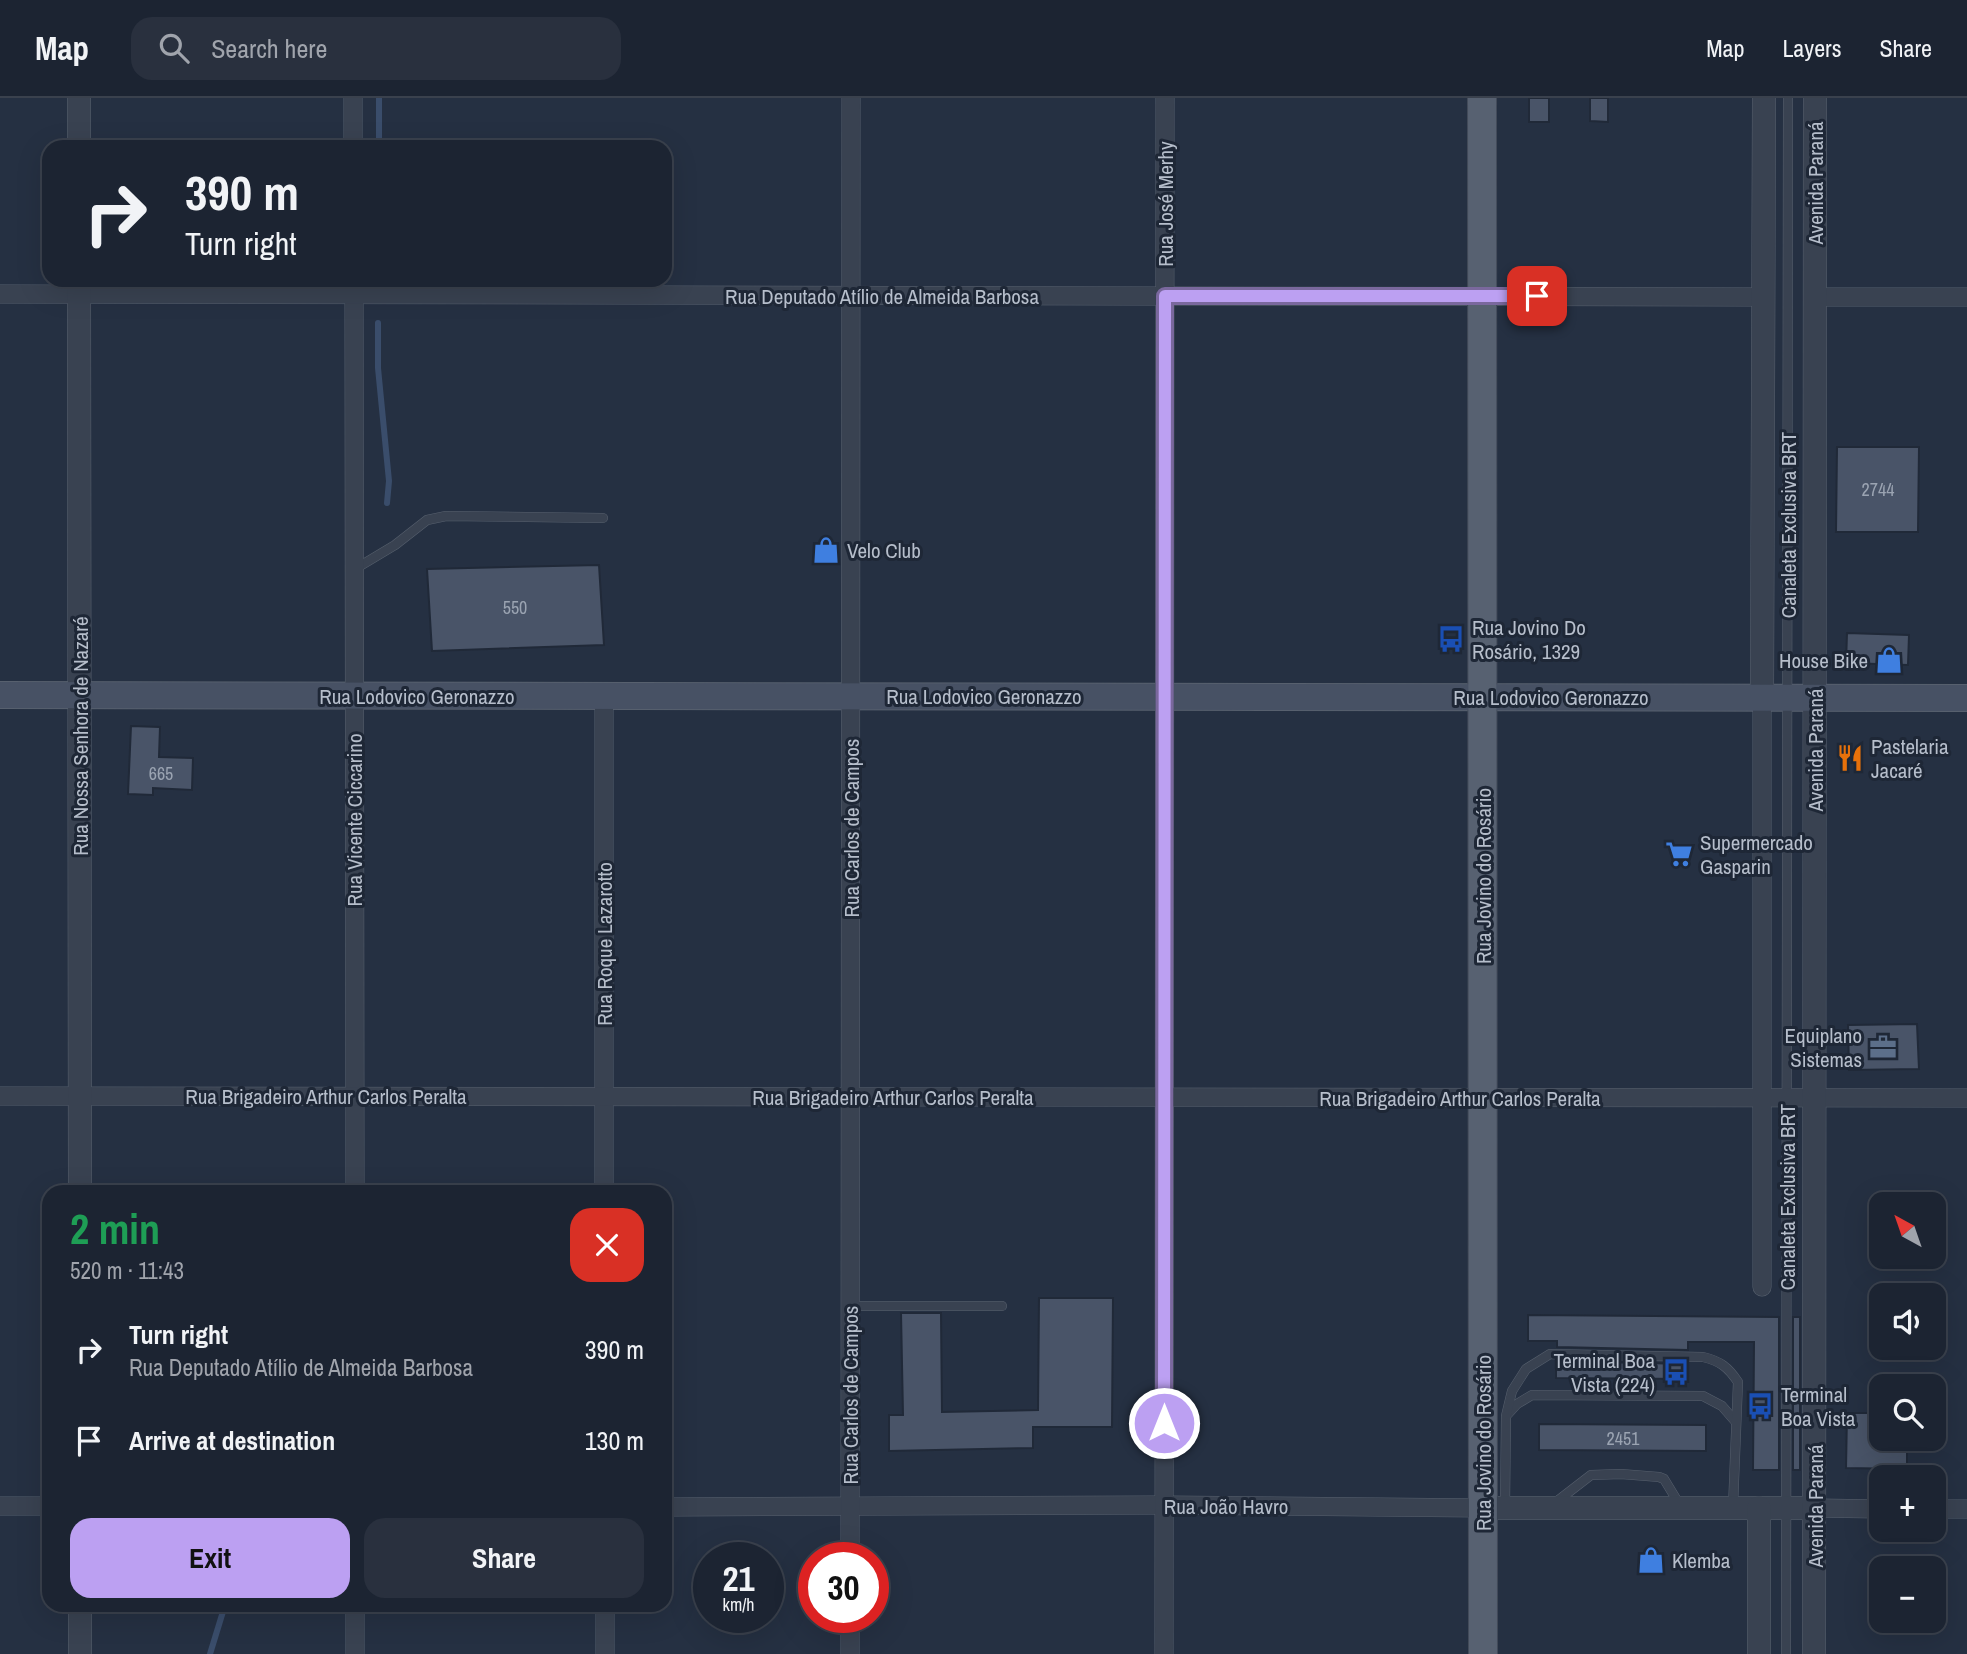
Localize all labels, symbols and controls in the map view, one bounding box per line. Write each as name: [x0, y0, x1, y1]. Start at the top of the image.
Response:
search box: [131, 17, 621, 80]
text: Map: [35, 26, 89, 70]
icon: search: [155, 29, 193, 67]
text: Search here: [211, 31, 327, 66]
text: Map: [1706, 32, 1744, 64]
text: Layers: [1782, 32, 1841, 64]
text: Share: [1879, 32, 1932, 64]
street label: Avenida Paraná: [1801, 121, 1830, 246]
street label: Rua José Merhy: [1151, 141, 1180, 267]
text: 390 m: [185, 159, 299, 225]
icon: right: [70, 168, 161, 259]
text: Turn right: [185, 222, 297, 265]
pin: [1507, 266, 1567, 326]
icon: arrive: [1518, 277, 1556, 315]
street label: Rua Deputado Atílio de Almeida Barbosa: [725, 282, 1039, 311]
street label: Canaleta Exclusiva BRT: [1774, 431, 1803, 618]
house number: 2744: [1862, 477, 1894, 502]
shop icon: Velo Club: [811, 535, 841, 565]
place label: Velo Club: [847, 536, 921, 565]
house number: 550: [503, 595, 527, 620]
place label: Rua Jovino Do Rosário, 1329: [1472, 613, 1586, 666]
street label: Rua Nossa Senhora de Nazaré: [66, 616, 95, 856]
bus stop icon: Rua Jovino Do Rosário, 1329: [1436, 624, 1466, 654]
shop icon: House Bike: [1874, 645, 1904, 675]
place label: House Bike: [1779, 646, 1868, 675]
street label: Rua Lodovico Geronazzo: [319, 682, 515, 711]
street label: Rua Lodovico Geronazzo: [886, 682, 1082, 711]
street label: Rua Lodovico Geronazzo: [1453, 683, 1649, 712]
street label: Avenida Paraná: [1801, 688, 1830, 813]
place label: Pastelaria Jacaré: [1871, 732, 1949, 785]
street label: Rua Vicente Ciccarino: [340, 734, 369, 906]
street label: Rua Carlos de Campos: [837, 739, 866, 917]
restaurant icon: Pastelaria Jacaré: [1835, 743, 1865, 773]
house number: 665: [149, 761, 173, 786]
street label: Rua Jovino do Rosário: [1469, 788, 1498, 964]
place label: Supermercado Gasparin: [1700, 828, 1813, 881]
supermarket icon: Supermercado Gasparin: [1664, 839, 1694, 869]
street label: Rua Roque Lazarotto: [590, 862, 619, 1026]
place label: Equiplano Sistemas: [1784, 1021, 1862, 1074]
office icon: Equiplano Sistemas: [1868, 1032, 1898, 1062]
street label: Rua Brigadeiro Arthur Carlos Peralta: [185, 1082, 467, 1111]
street label: Rua Brigadeiro Arthur Carlos Peralta: [752, 1083, 1034, 1112]
street label: Rua Brigadeiro Arthur Carlos Peralta: [1319, 1084, 1601, 1113]
street label: Canaleta Exclusiva BRT: [1773, 1103, 1802, 1290]
north arrow: [1869, 1192, 1946, 1269]
map controls: [1869, 1192, 1946, 1633]
text: 2 min: [70, 1201, 160, 1257]
button: close: [570, 1208, 644, 1282]
text: 520 m · 11:43: [70, 1255, 184, 1286]
button: sound: [1869, 1283, 1946, 1360]
street label: Rua Carlos de Campos: [836, 1306, 865, 1484]
text: Turn right: [129, 1317, 228, 1352]
icon: right: [70, 1331, 108, 1369]
text: 390 m: [585, 1332, 644, 1367]
place label: Terminal Boa Vista (224): [1554, 1346, 1655, 1399]
text: Rua Deputado Atílio de Almeida Barbosa: [129, 1352, 473, 1383]
street label: Rua Jovino do Rosário: [1469, 1355, 1498, 1531]
bus stop icon: Terminal Boa Vista (224): [1661, 1357, 1691, 1387]
button: search: [1869, 1374, 1946, 1451]
place label: Terminal Boa Vista: [1781, 1380, 1856, 1433]
position arrow: [1127, 1386, 1201, 1460]
bus stop icon: Terminal Boa Vista: [1745, 1391, 1775, 1421]
icon: arrive: [70, 1422, 108, 1460]
text: Arrive at destination: [129, 1423, 335, 1458]
text: 130 m: [585, 1423, 644, 1458]
house number: 2451: [1607, 1426, 1640, 1451]
street label: Avenida Paraná: [1801, 1444, 1830, 1569]
button: +: [1869, 1465, 1946, 1542]
street label: Rua João Havro: [1164, 1492, 1288, 1521]
button: Exit: [70, 1518, 350, 1598]
button: Share: [364, 1518, 644, 1598]
speed limit sign: 30: [798, 1542, 889, 1633]
shop icon: Klemba: [1636, 1545, 1666, 1575]
place label: Klemba: [1672, 1546, 1731, 1575]
text: 21: [723, 1555, 754, 1602]
button: −: [1869, 1556, 1946, 1633]
text: km/h: [723, 1592, 755, 1617]

